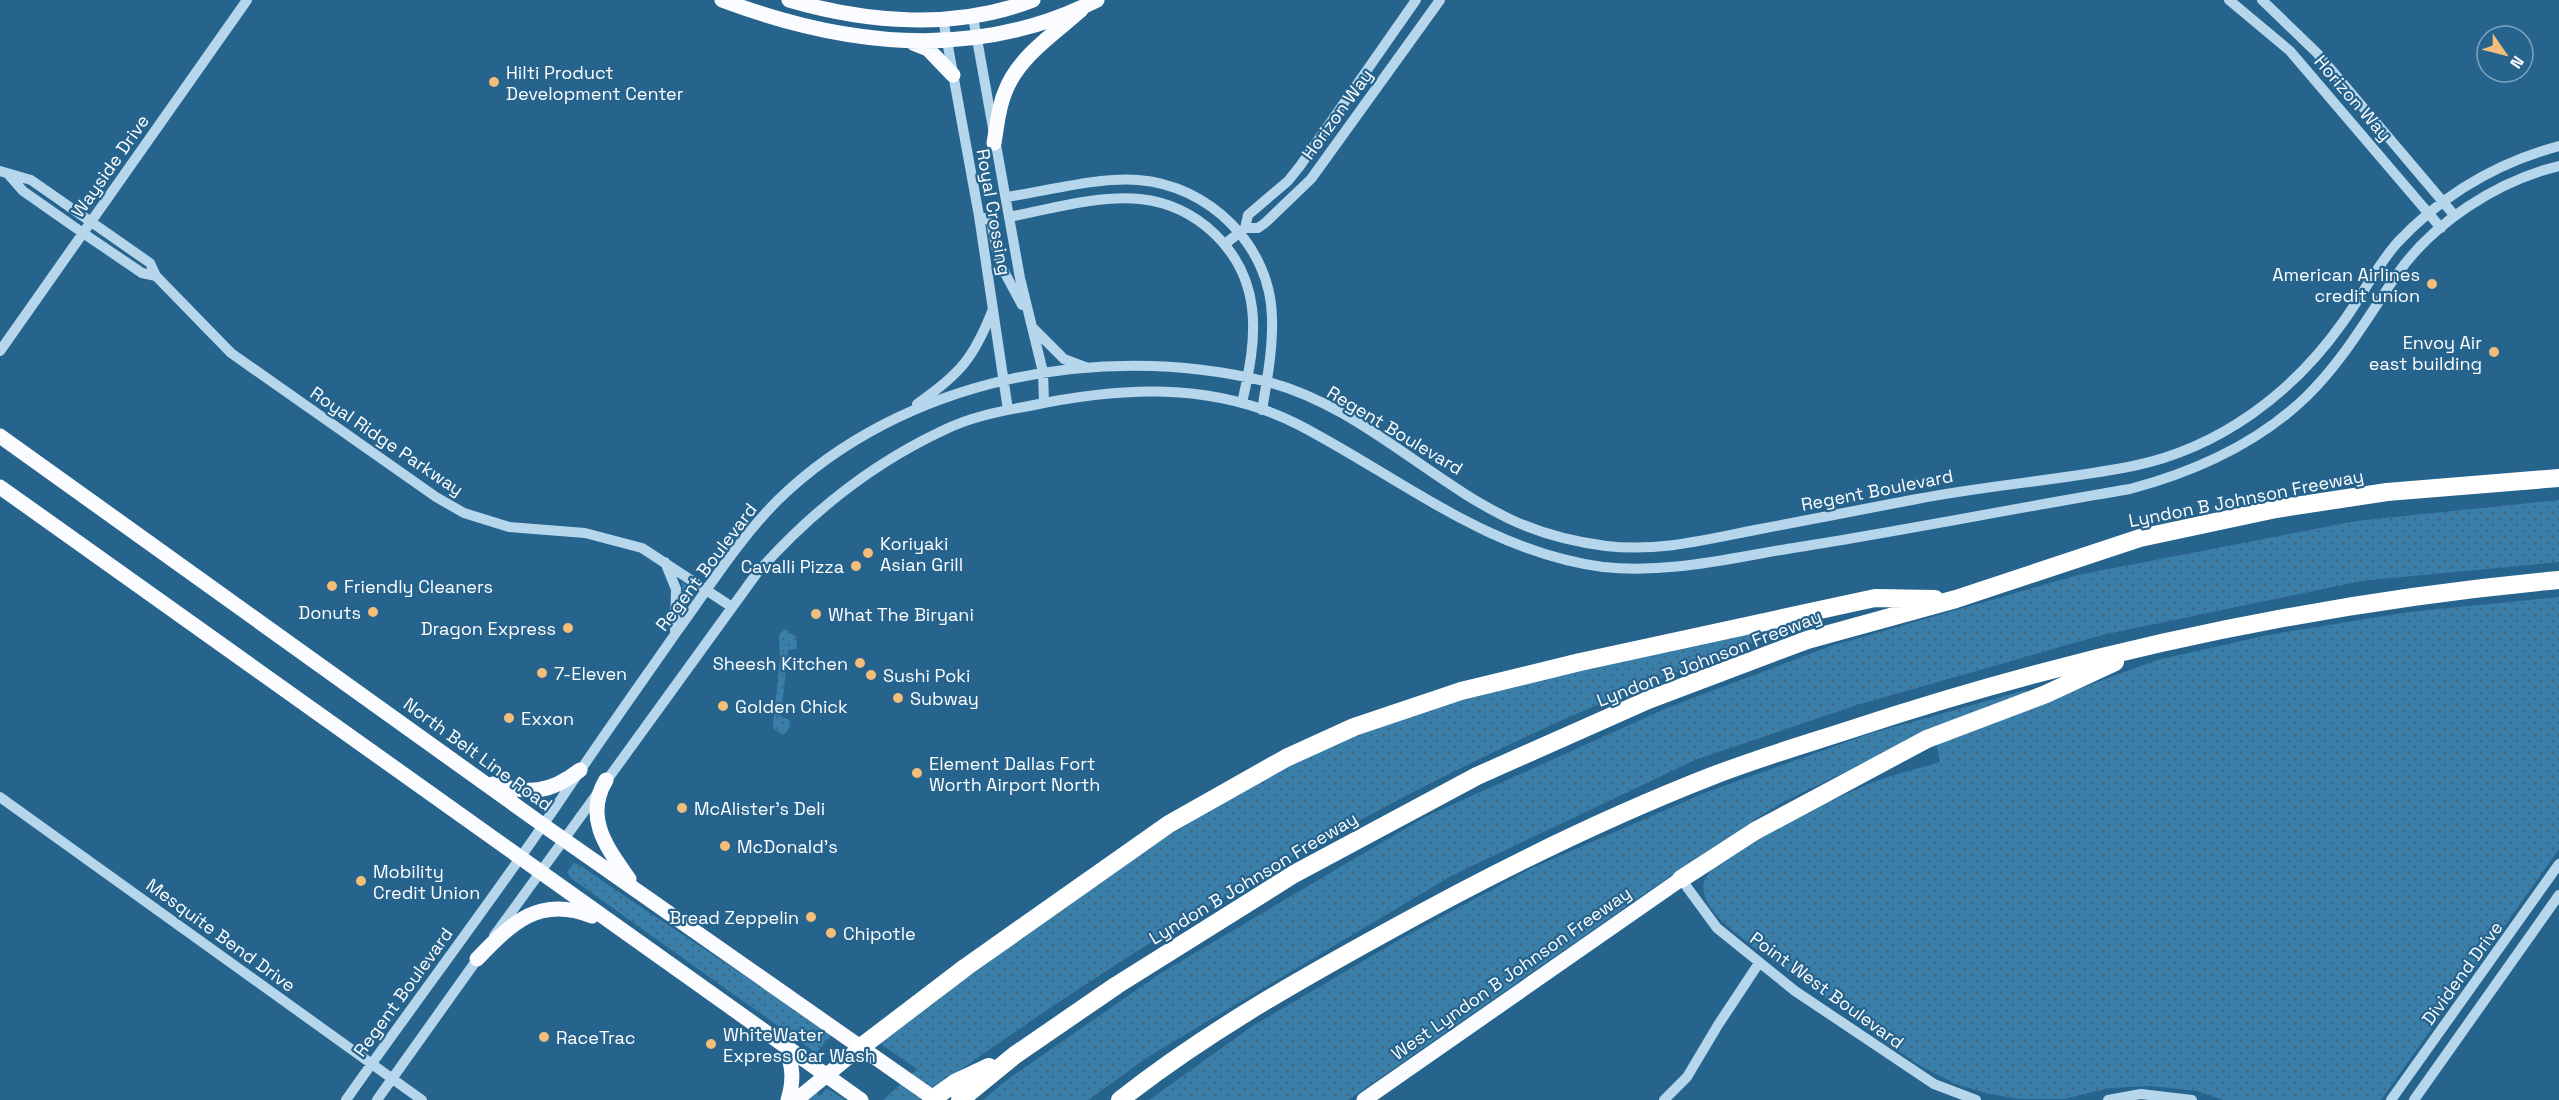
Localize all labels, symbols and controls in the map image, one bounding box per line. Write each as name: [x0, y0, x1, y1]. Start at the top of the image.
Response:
north arrow: [2475, 24, 2535, 84]
street label: Horizon Way: [2309, 50, 2397, 146]
text: N: [2505, 52, 2529, 73]
place label: Hilti Product Development Center: [506, 61, 684, 105]
street label: Horizon Way: [1296, 64, 1378, 164]
marker: Hilti Product Development Center: [487, 75, 501, 89]
street label: Wayside Drive: [66, 110, 154, 222]
street label: Royal Crossing: [972, 147, 1016, 277]
place label: American Airlines credit union: [2272, 263, 2420, 307]
marker: American Airlines credit union: [2425, 277, 2439, 291]
place label: Envoy Air east building: [2369, 331, 2482, 375]
marker: Envoy Air east building: [2487, 345, 2501, 359]
street label: Regent Boulevard: [1323, 380, 1467, 480]
street label: Royal Ridge Parkway: [306, 381, 468, 501]
street label: Regent Boulevard: [1799, 464, 1955, 516]
street label: Lyndon B Johnson Freeway: [2126, 464, 2366, 532]
street label: Regent Boulevard: [650, 498, 762, 636]
place label: Koriyaki Asian Grill: [880, 532, 963, 576]
marker: Koriyaki Asian Grill: [861, 546, 875, 560]
place label: Cavalli Pizza: [741, 555, 844, 578]
marker: Cavalli Pizza: [849, 559, 863, 573]
place label: Friendly Cleaners: [344, 575, 493, 598]
marker: Friendly Cleaners: [325, 579, 339, 593]
place label: Donuts: [298, 601, 361, 624]
place label: What The Biryani: [828, 603, 974, 626]
street label: Lyndon B Johnson Freeway: [1593, 604, 1825, 712]
marker: Donuts: [366, 605, 380, 619]
marker: What The Biryani: [809, 607, 823, 621]
place label: Dragon Express: [421, 617, 556, 640]
marker: Dragon Express: [561, 621, 575, 635]
place label: Sheesh Kitchen: [713, 652, 848, 675]
marker: Sheesh Kitchen: [853, 656, 867, 670]
place label: 7-Eleven: [554, 662, 627, 685]
place label: Sushi Poki: [883, 664, 970, 687]
marker: 7-Eleven: [535, 666, 549, 680]
marker: Sushi Poki: [864, 668, 878, 682]
place label: Subway: [910, 687, 979, 710]
marker: Subway: [891, 691, 905, 705]
street label: North Belt Line Road: [399, 692, 557, 816]
place label: Golden Chick: [735, 695, 848, 718]
marker: Golden Chick: [716, 699, 730, 713]
place label: Exxon: [521, 707, 574, 730]
marker: Exxon: [502, 711, 516, 725]
place label: Element Dallas Fort Worth Airport North: [929, 752, 1100, 796]
marker: Element Dallas Fort Worth Airport North: [910, 766, 924, 780]
place label: McAlister's Deli: [694, 797, 825, 820]
marker: McAlister's Deli: [675, 801, 689, 815]
street label: Lyndon B Johnson Freeway: [1145, 807, 1361, 949]
place label: McDonald's: [737, 835, 838, 858]
marker: McDonald's: [718, 839, 732, 853]
place label: Mobility Credit Union: [373, 860, 480, 904]
street label: Mesquite Bend Drive: [142, 873, 300, 997]
marker: Mobility Credit Union: [354, 874, 368, 888]
street label: West Lyndon B Johnson Freeway: [1387, 881, 1635, 1065]
place label: Bread Zeppelin: [669, 906, 799, 929]
marker: Bread Zeppelin: [804, 910, 818, 924]
street label: Dividend Drive: [2417, 916, 2507, 1030]
place label: Chipotle: [843, 922, 916, 945]
street label: Regent Boulevard: [348, 923, 458, 1061]
marker: Chipotle: [824, 926, 838, 940]
street label: Point West Boulevard: [1746, 926, 1908, 1054]
place label: WhiteWater Express Car Wash: [723, 1023, 876, 1067]
place label: RaceTrac: [556, 1026, 635, 1049]
marker: RaceTrac: [537, 1030, 551, 1044]
marker: WhiteWater Express Car Wash: [704, 1037, 718, 1051]

